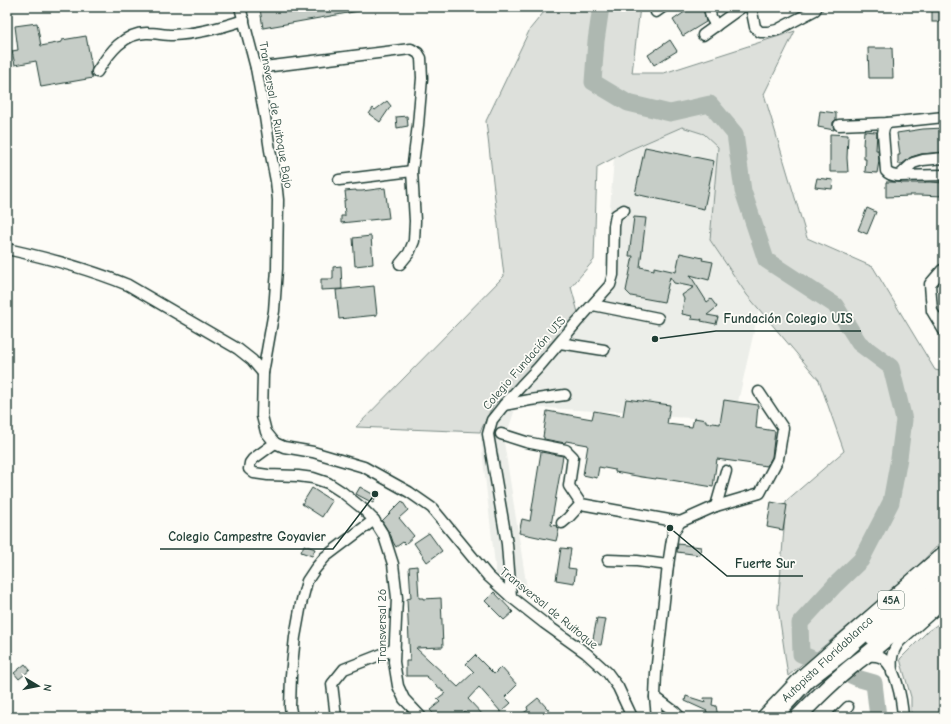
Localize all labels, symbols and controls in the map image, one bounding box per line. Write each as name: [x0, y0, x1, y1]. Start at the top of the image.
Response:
street label: Transversal de Ruitoque Bajo: [256, 40, 296, 190]
callout: Fundación Colegio UIS: [716, 306, 861, 331]
text: Fundación Colegio UIS: [723, 311, 853, 326]
street label: Colegio Fundación UIS: [480, 313, 569, 413]
callout: Colegio Campestre Goyavier: [160, 524, 333, 549]
text: Colegio Campestre Goyavier: [168, 529, 327, 544]
callout: Fuerte Sur: [727, 551, 803, 576]
text: Fuerte Sur: [735, 556, 796, 571]
street label: Transversal de Ruitoque: [497, 564, 601, 652]
street label: Transversal 26: [375, 589, 389, 663]
road number: 45A: [878, 591, 904, 609]
street label: Autopista Floridablanca: [778, 613, 876, 705]
north arrow: [18, 666, 58, 706]
text: N: [40, 683, 54, 692]

